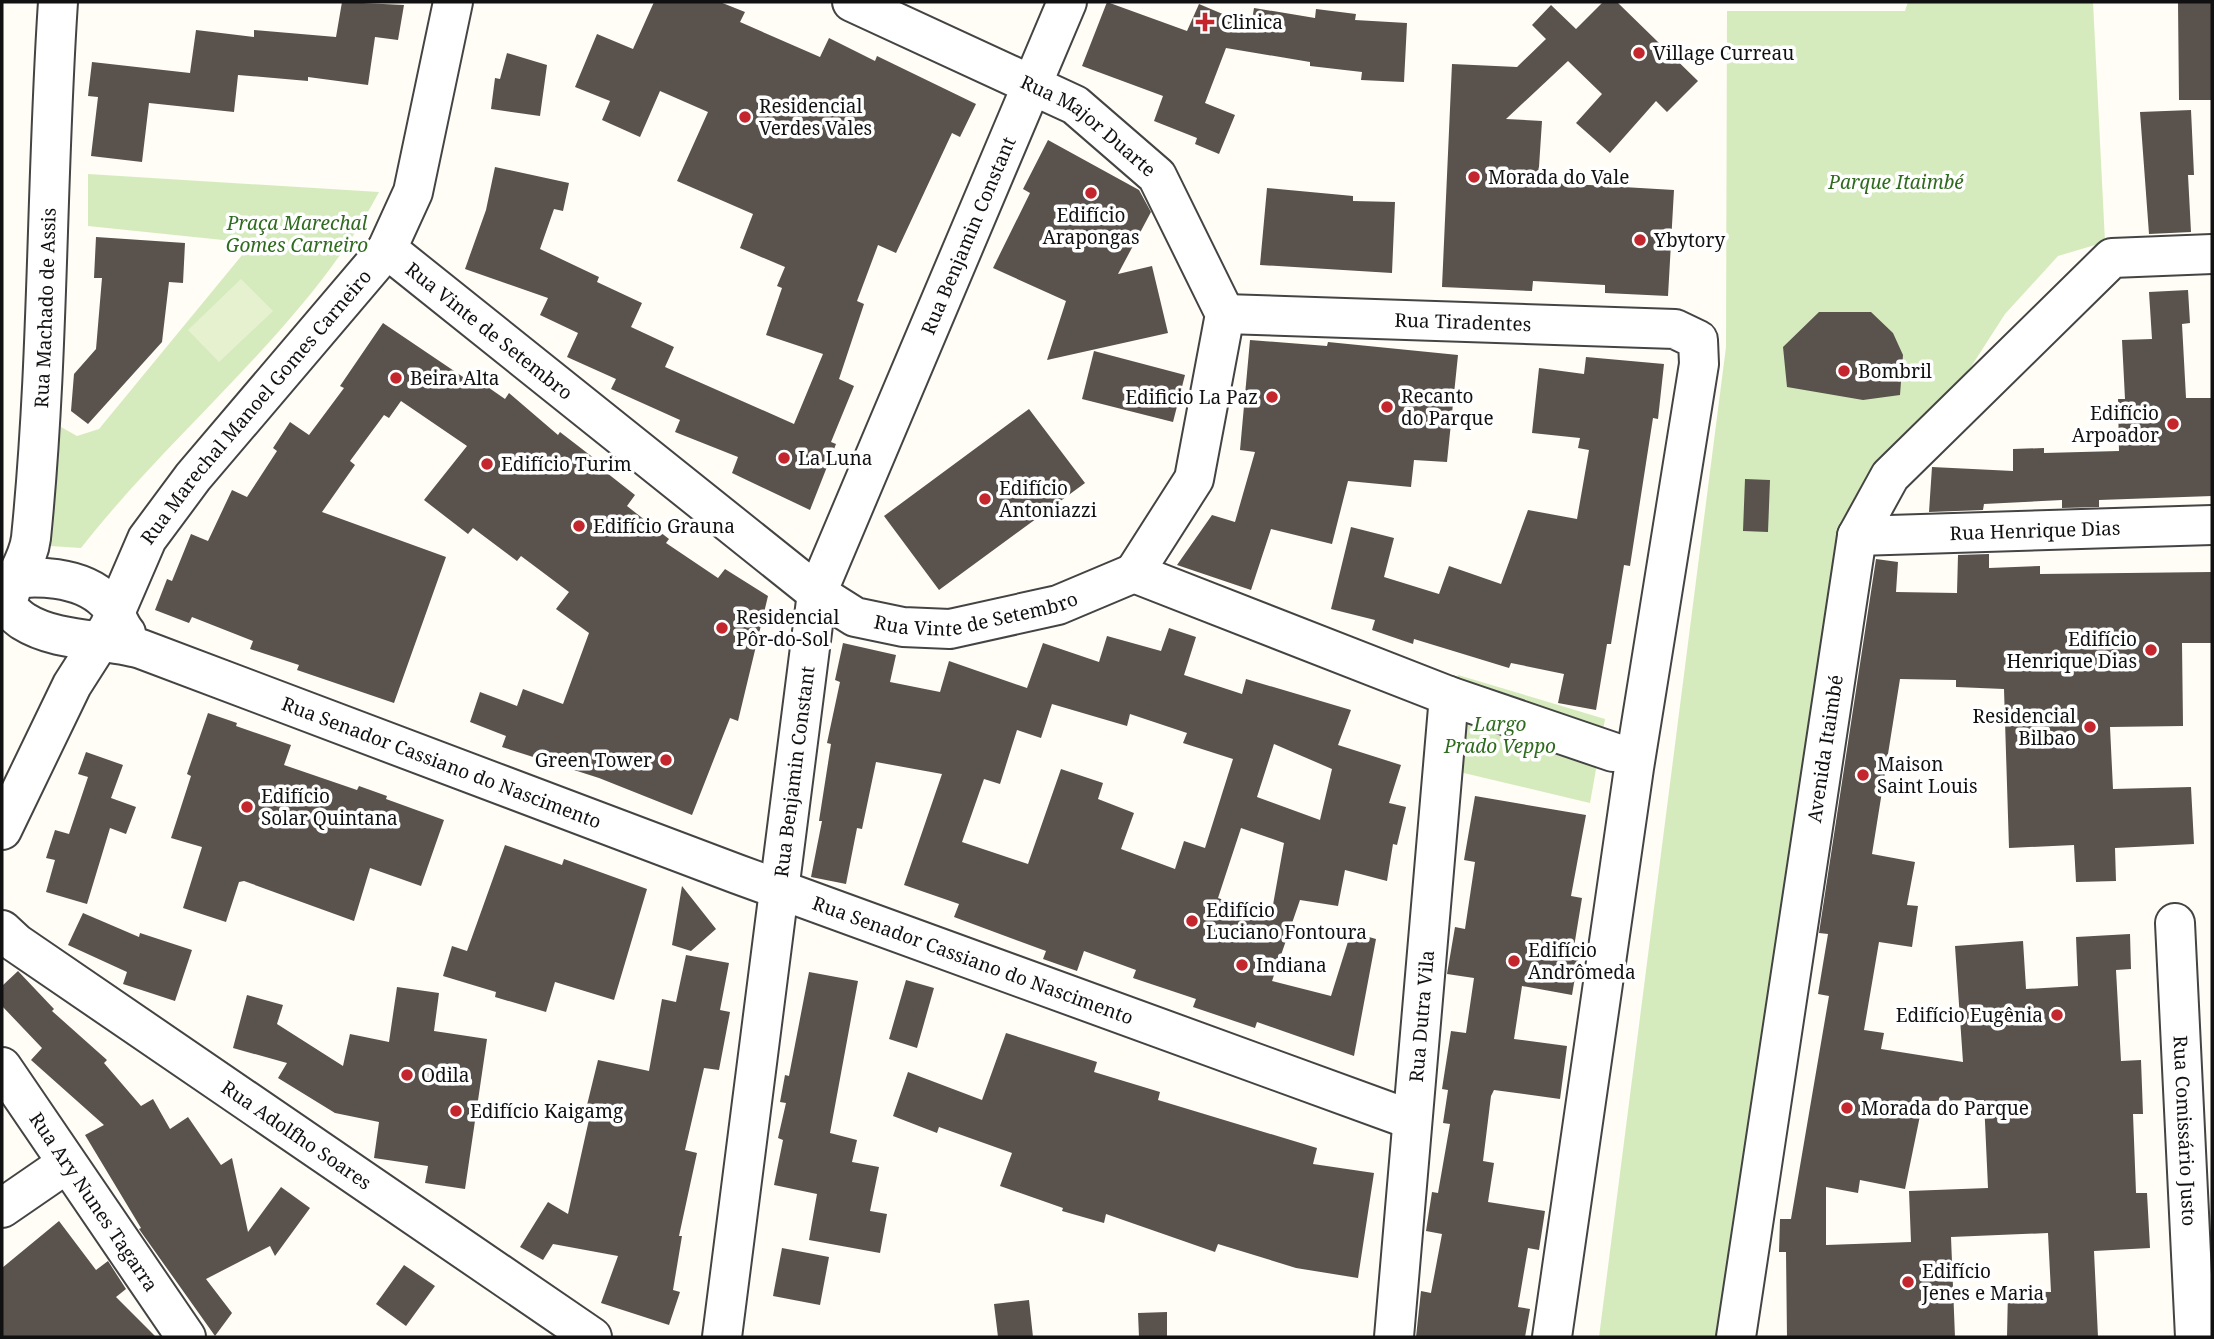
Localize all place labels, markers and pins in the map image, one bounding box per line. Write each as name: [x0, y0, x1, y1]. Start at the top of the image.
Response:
place label: Clinica: [1221, 9, 1283, 35]
marker: Clinica: [1195, 12, 1215, 32]
place label: Village Curreau: [1653, 40, 1794, 66]
marker: Village Curreau: [1631, 45, 1647, 61]
place label: Residencial Verdes Vales: [759, 93, 872, 141]
marker: Residencial Verdes Vales: [737, 109, 753, 125]
place label: Morada do Vale: [1488, 164, 1629, 190]
marker: Morada do Vale: [1466, 169, 1482, 185]
marker: Edifício Arapongas: [1083, 185, 1099, 201]
place label: Edifício Arapongas: [1042, 202, 1140, 250]
place label: Ybytory: [1653, 227, 1725, 253]
marker: Ybytory: [1632, 232, 1648, 248]
place label: Bombril: [1858, 358, 1932, 384]
marker: Bombril: [1836, 363, 1852, 379]
place label: Beira Alta: [410, 365, 500, 391]
marker: Beira Alta: [388, 370, 404, 386]
place label: Recanto do Parque: [1401, 383, 1494, 431]
place label: Edificio La Paz: [1125, 384, 1258, 410]
marker: Edificio La Paz: [1264, 389, 1280, 405]
marker: Recanto do Parque: [1379, 399, 1395, 415]
place label: Edifício Arpoador: [2072, 400, 2159, 448]
marker: Edifício Arpoador: [2165, 416, 2181, 432]
place label: La Luna: [798, 445, 872, 471]
marker: La Luna: [776, 450, 792, 466]
place label: Edifício Turim: [501, 451, 632, 477]
marker: Edifício Turim: [479, 456, 495, 472]
place label: Edifício Antoniazzi: [999, 475, 1097, 523]
marker: Edifício Antoniazzi: [977, 491, 993, 507]
place label: Edifício Grauna: [593, 513, 735, 539]
marker: Edifício Grauna: [571, 518, 587, 534]
place label: Residencial Pôr-do-Sol: [736, 604, 839, 652]
marker: Residencial Pôr-do-Sol: [714, 620, 730, 636]
place label: Edifício Henrique Dias: [2006, 626, 2137, 674]
marker: Edifício Henrique Dias: [2143, 642, 2159, 658]
place label: Residencial Bilbao: [1973, 703, 2076, 751]
marker: Residencial Bilbao: [2082, 719, 2098, 735]
place label: Green Tower: [535, 747, 652, 773]
place label: Maison Saint Louis: [1877, 751, 1978, 799]
marker: Green Tower: [658, 752, 674, 768]
marker: Maison Saint Louis: [1855, 767, 1871, 783]
place label: Edifício Solar Quintana: [261, 783, 398, 831]
marker: Edifício Solar Quintana: [239, 799, 255, 815]
place label: Edifício Luciano Fontoura: [1206, 897, 1367, 945]
marker: Edifício Luciano Fontoura: [1184, 913, 1200, 929]
place label: Edifício Andrômeda: [1528, 937, 1636, 985]
place label: Indiana: [1256, 952, 1327, 978]
marker: Edifício Andrômeda: [1506, 953, 1522, 969]
marker: Indiana: [1234, 957, 1250, 973]
place label: Edifício Eugênia: [1896, 1002, 2043, 1028]
marker: Edifício Eugênia: [2049, 1007, 2065, 1023]
place label: Odila: [421, 1062, 469, 1088]
marker: Odila: [399, 1067, 415, 1083]
place label: Morada do Parque: [1861, 1095, 2029, 1121]
place label: Edifício Kaigamg: [470, 1098, 623, 1124]
marker: Morada do Parque: [1839, 1100, 1855, 1116]
marker: Edifício Kaigamg: [448, 1103, 464, 1119]
place label: Edifício Jenes e Maria: [1921, 1258, 2044, 1306]
marker: Edifício Jenes e Maria: [1900, 1274, 1916, 1290]

